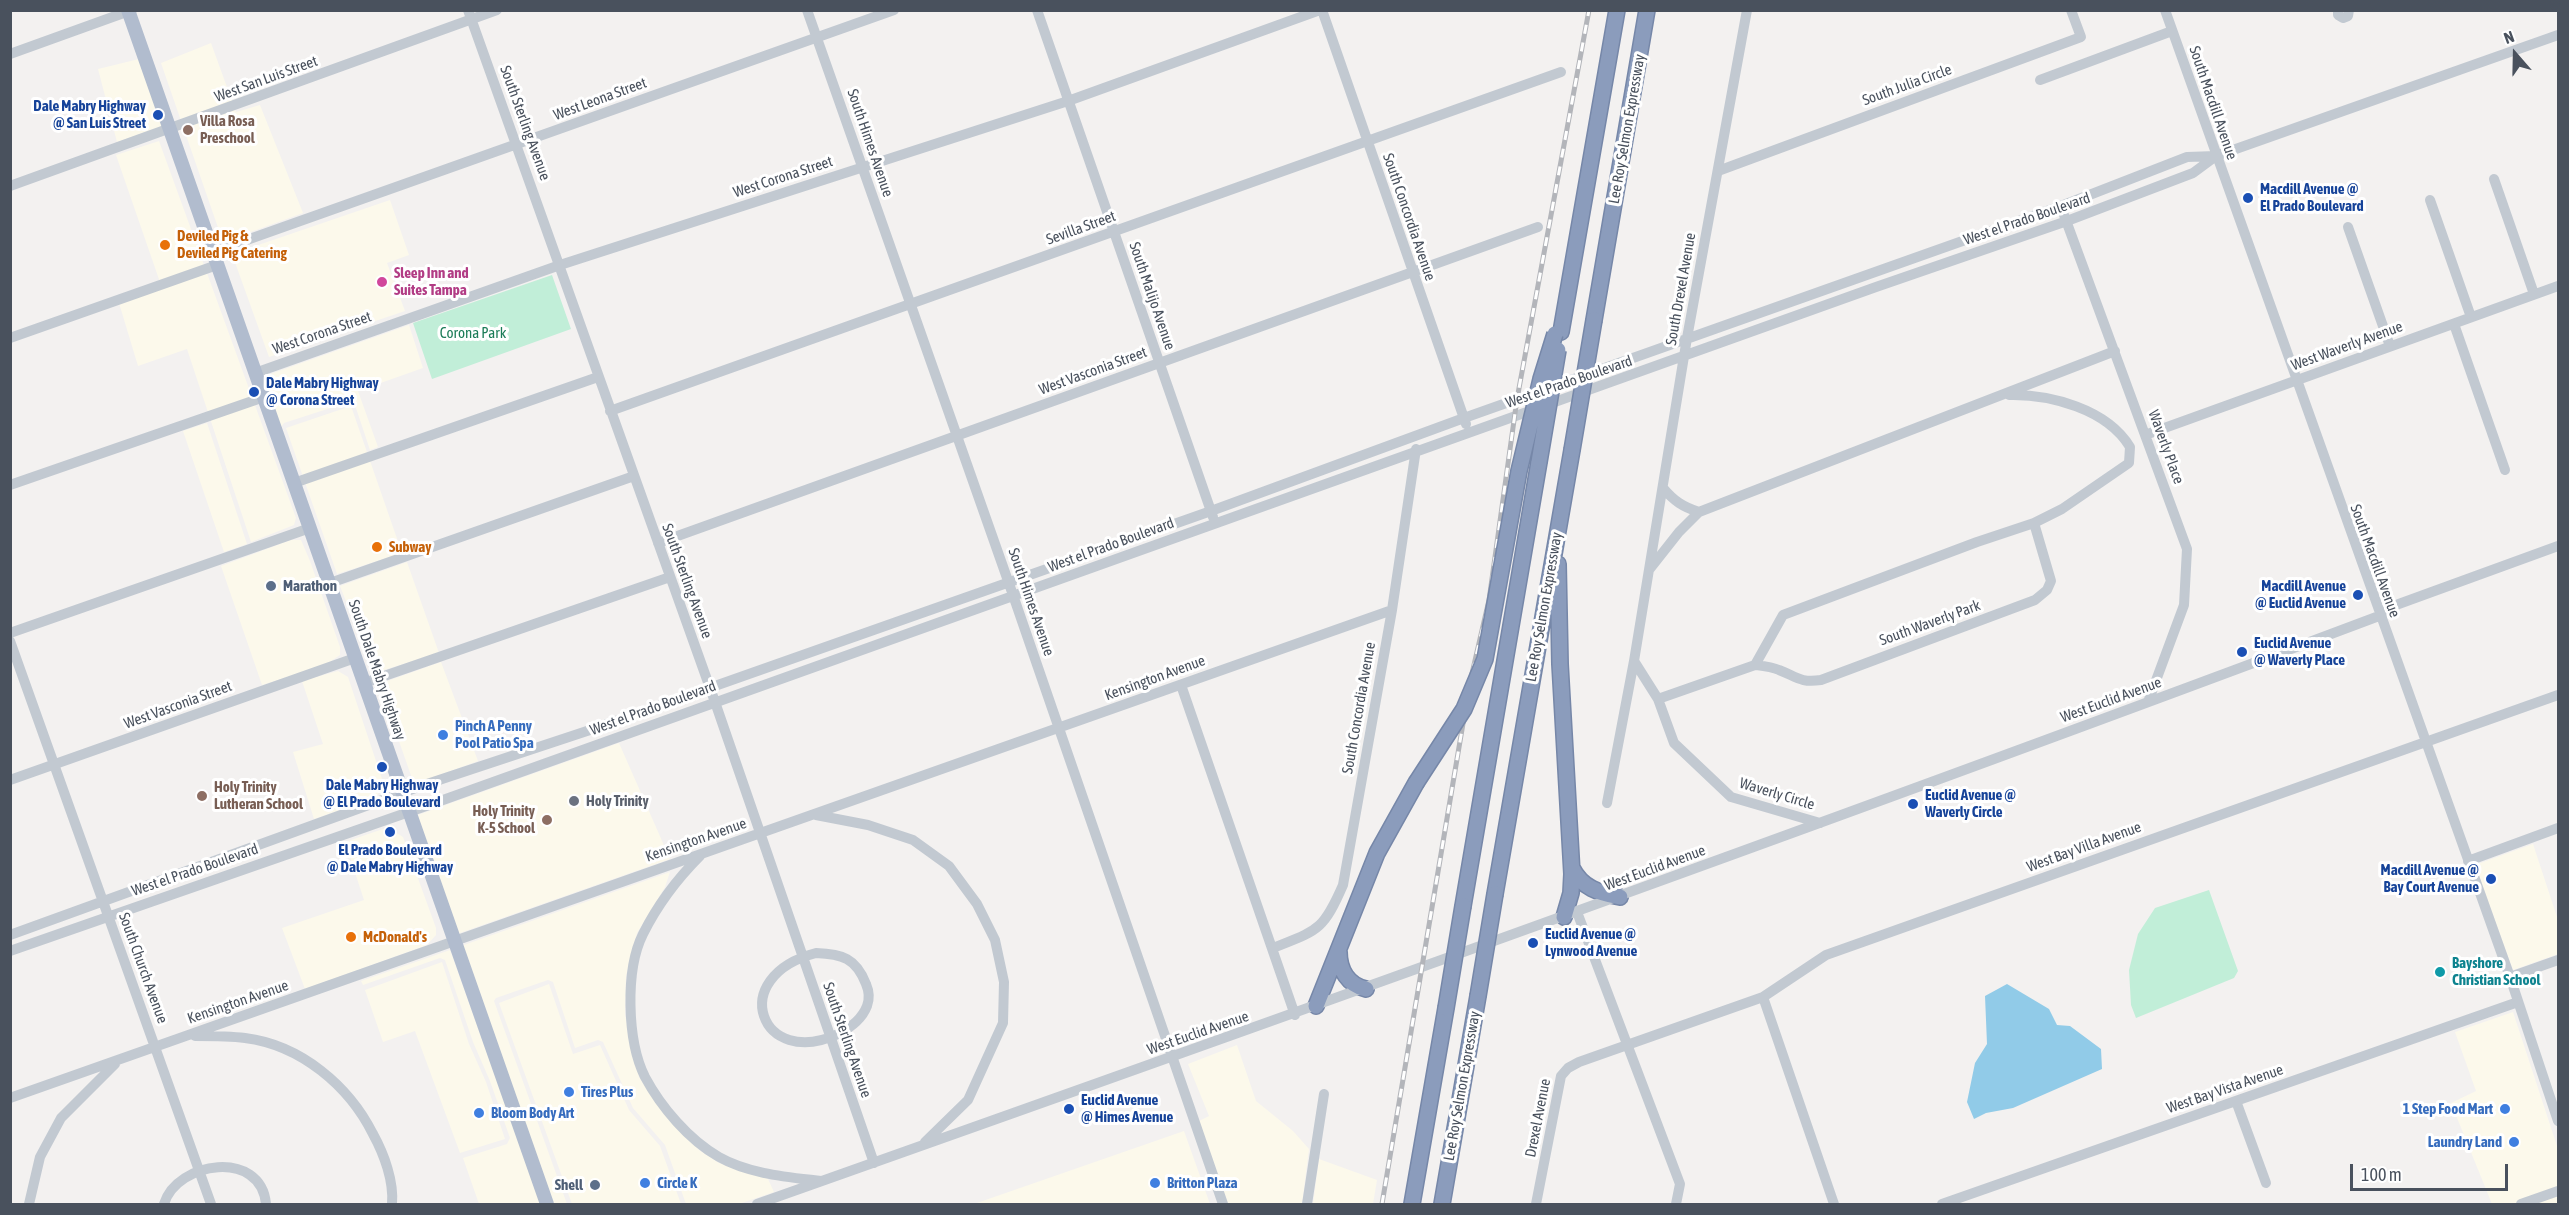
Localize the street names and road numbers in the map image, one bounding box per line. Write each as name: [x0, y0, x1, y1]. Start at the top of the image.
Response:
street label: South Macdill Avenue: [2185, 44, 2241, 162]
street label: West San Luis Street: [212, 52, 320, 106]
street label: Lee Roy Selmon Expressway: [1605, 53, 1649, 205]
street label: South Julia Circle: [1860, 61, 1954, 109]
street label: South Sterling Avenue: [496, 63, 554, 183]
street label: West Leona Street: [551, 74, 649, 124]
street label: South Himes Avenue: [843, 87, 897, 199]
street label: South Concordia Avenue: [1379, 151, 1439, 283]
street label: West Corona Street: [731, 152, 835, 202]
street label: West el Prado Boulevard: [1961, 189, 2093, 249]
street label: Sevilla Street: [1044, 207, 1118, 249]
street label: South Drexel Avenue: [1662, 231, 1700, 347]
street label: South Malijo Avenue: [1125, 240, 1179, 352]
street label: West Corona Street: [270, 308, 374, 358]
street label: West Waverly Avenue: [2289, 318, 2405, 374]
street label: West Vasconia Street: [1037, 343, 1149, 399]
street label: West el Prado Boulevard: [1503, 352, 1635, 412]
street label: Waverly Place: [2144, 408, 2188, 486]
street label: South Macdill Avenue: [2346, 502, 2404, 620]
street label: West el Prado Boulevard: [1046, 514, 1176, 576]
street label: South Sterling Avenue: [658, 521, 716, 641]
street label: Lee Roy Selmon Expressway: [1522, 531, 1566, 683]
street label: South Himes Avenue: [1004, 546, 1058, 658]
street label: South Waverly Park: [1877, 596, 1983, 650]
street label: South Dale Mabry Highway: [345, 598, 409, 742]
street label: South Concordia Avenue: [1339, 641, 1379, 775]
street label: Kensington Avenue: [1102, 651, 1208, 705]
street label: West Euclid Avenue: [2058, 673, 2164, 727]
street label: West Vasconia Street: [122, 677, 234, 733]
street label: West el Prado Boulevard: [588, 677, 718, 739]
street label: Waverly Circle: [1737, 774, 1817, 814]
street label: Kensington Avenue: [643, 814, 749, 866]
street label: West Bay Villa Avenue: [2024, 818, 2144, 876]
street label: West el Prado Boulevard: [129, 840, 261, 900]
street label: West Euclid Avenue: [1602, 841, 1708, 895]
street label: South Church Avenue: [115, 910, 171, 1026]
street label: Kensington Avenue: [185, 976, 291, 1028]
street label: South Sterling Avenue: [819, 980, 875, 1100]
street label: West Euclid Avenue: [1145, 1007, 1251, 1059]
street label: Lee Roy Selmon Expressway: [1440, 1010, 1484, 1162]
street label: West Bay Vista Avenue: [2164, 1061, 2286, 1117]
street label: Drexel Avenue: [1522, 1077, 1554, 1159]

